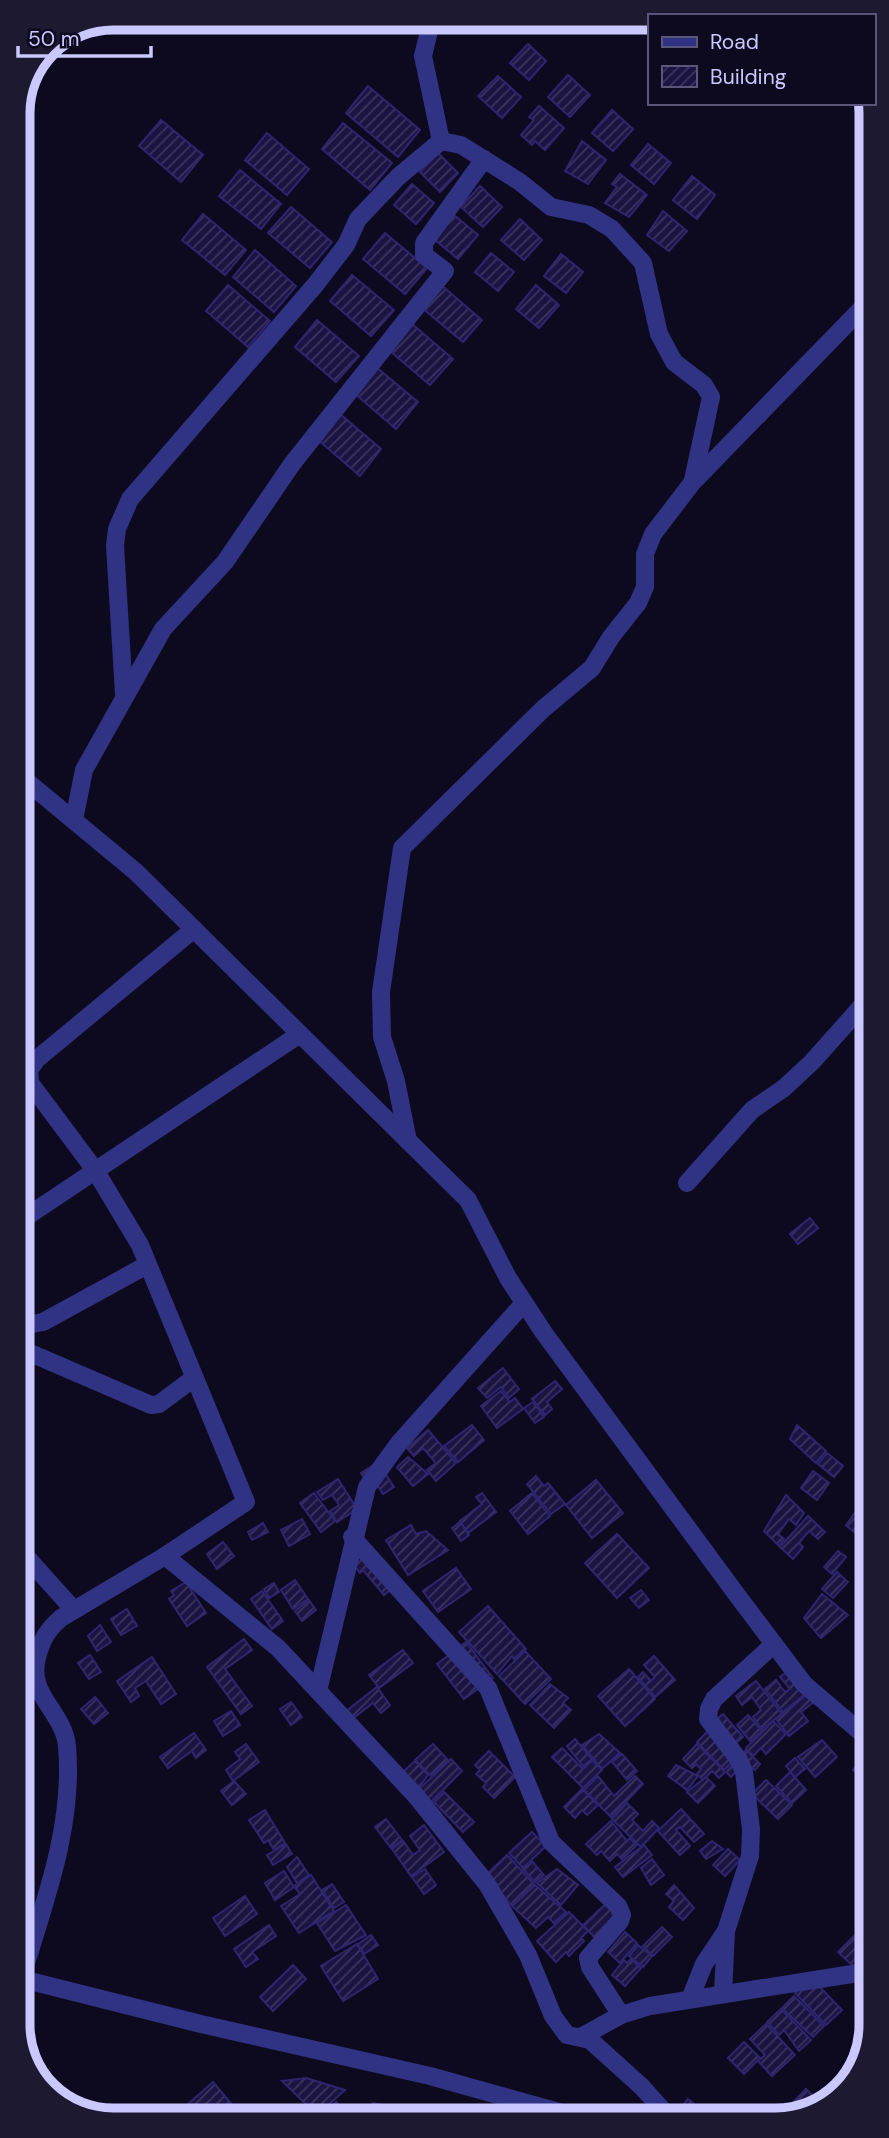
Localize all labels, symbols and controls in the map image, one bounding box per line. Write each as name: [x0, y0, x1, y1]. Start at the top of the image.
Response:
scale bar: [18, 14, 150, 58]
legend: [648, 14, 875, 105]
text: 50 m: [28, 25, 79, 53]
text: Road: [710, 28, 759, 56]
text: Building: [710, 63, 787, 91]

